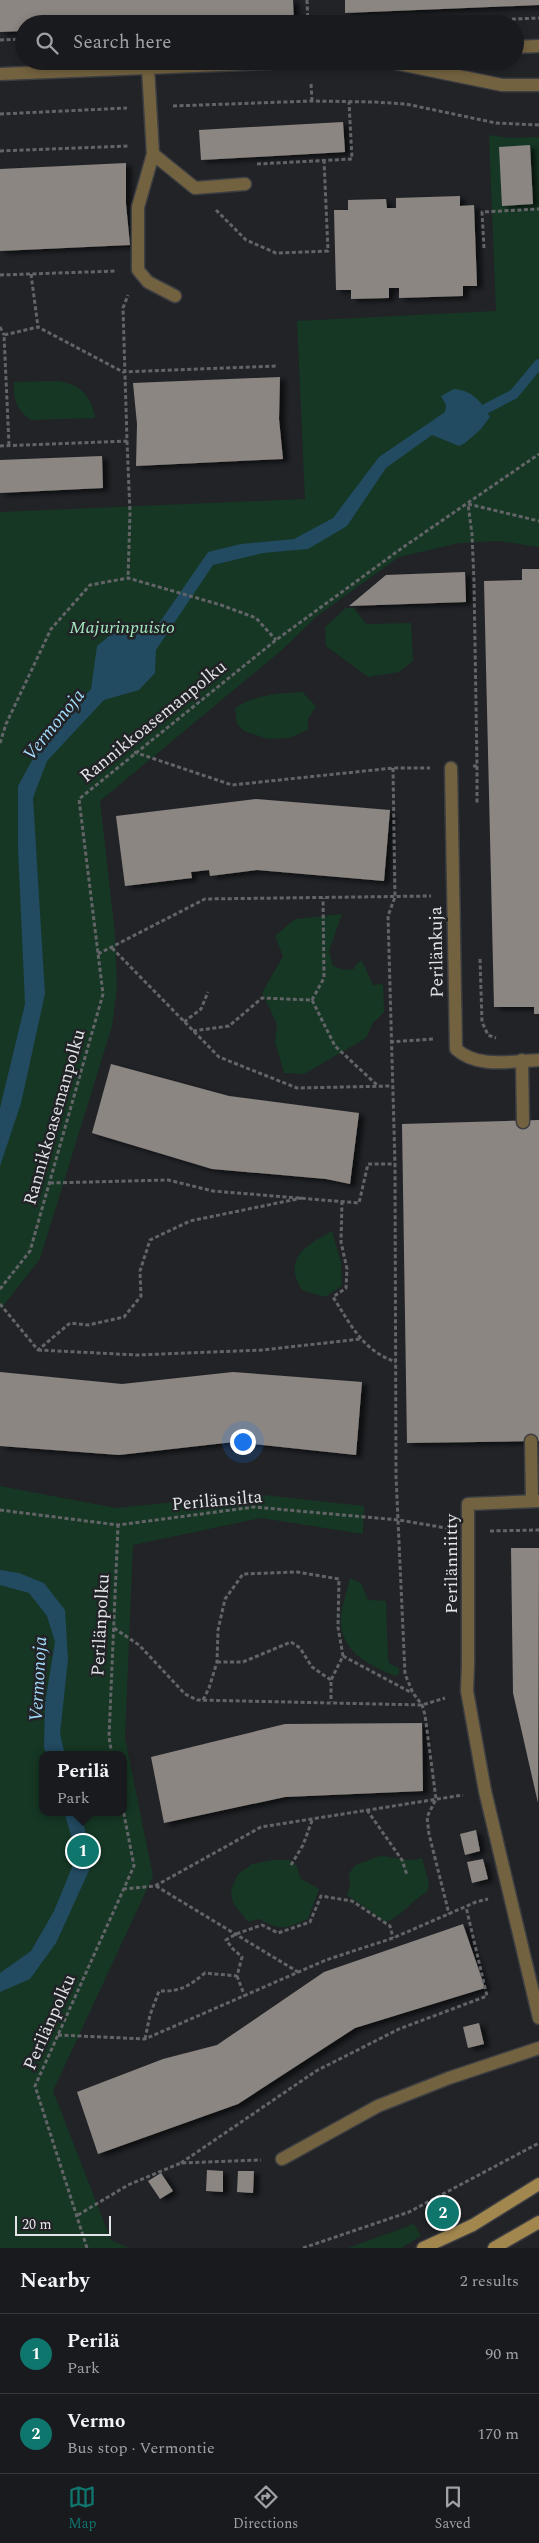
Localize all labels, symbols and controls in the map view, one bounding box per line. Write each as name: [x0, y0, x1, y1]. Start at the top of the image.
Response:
search box: [15, 15, 524, 70]
text: Search here: [73, 28, 172, 57]
icon: search: [33, 29, 61, 57]
park label: Majurinpuisto: [69, 614, 175, 641]
street label: Rannikkoasemanpolku: [74, 654, 233, 789]
water label: Vermonoja: [16, 682, 93, 767]
street label: Perilänkuja: [422, 906, 451, 998]
street label: Rannikkoasemanpolku: [16, 1026, 93, 1208]
your location: [230, 1429, 256, 1455]
street label: Perilänsilta: [171, 1483, 264, 1518]
street label: Perilänniitty: [438, 1513, 465, 1614]
street label: Perilänpolku: [84, 1573, 117, 1677]
water label: Vermonoja: [22, 1635, 55, 1723]
popup: [39, 1751, 127, 1816]
text: Perilä: [57, 1757, 109, 1786]
text: Park: [57, 1786, 90, 1810]
pin: 1: [67, 1832, 99, 1870]
street label: Perilänpolku: [16, 1970, 83, 2074]
pin: 2: [427, 2194, 459, 2232]
scale bar: [15, 2213, 111, 2236]
text: 20 m: [22, 2214, 52, 2235]
text: Nearby: [20, 2265, 90, 2297]
text: 2 results: [460, 2269, 519, 2293]
text: Perilä: [67, 2327, 120, 2356]
text: 1: [32, 2342, 40, 2366]
text: 90 m: [485, 2342, 519, 2366]
text: Park: [67, 2356, 100, 2380]
text: Vermo: [67, 2407, 125, 2436]
text: 2: [32, 2422, 40, 2446]
text: 170 m: [477, 2422, 519, 2446]
text: Bus stop · Vermontie: [67, 2436, 215, 2460]
tab: Map: [68, 2483, 96, 2534]
tab: Directions: [233, 2483, 298, 2534]
tab: Saved: [435, 2483, 471, 2534]

